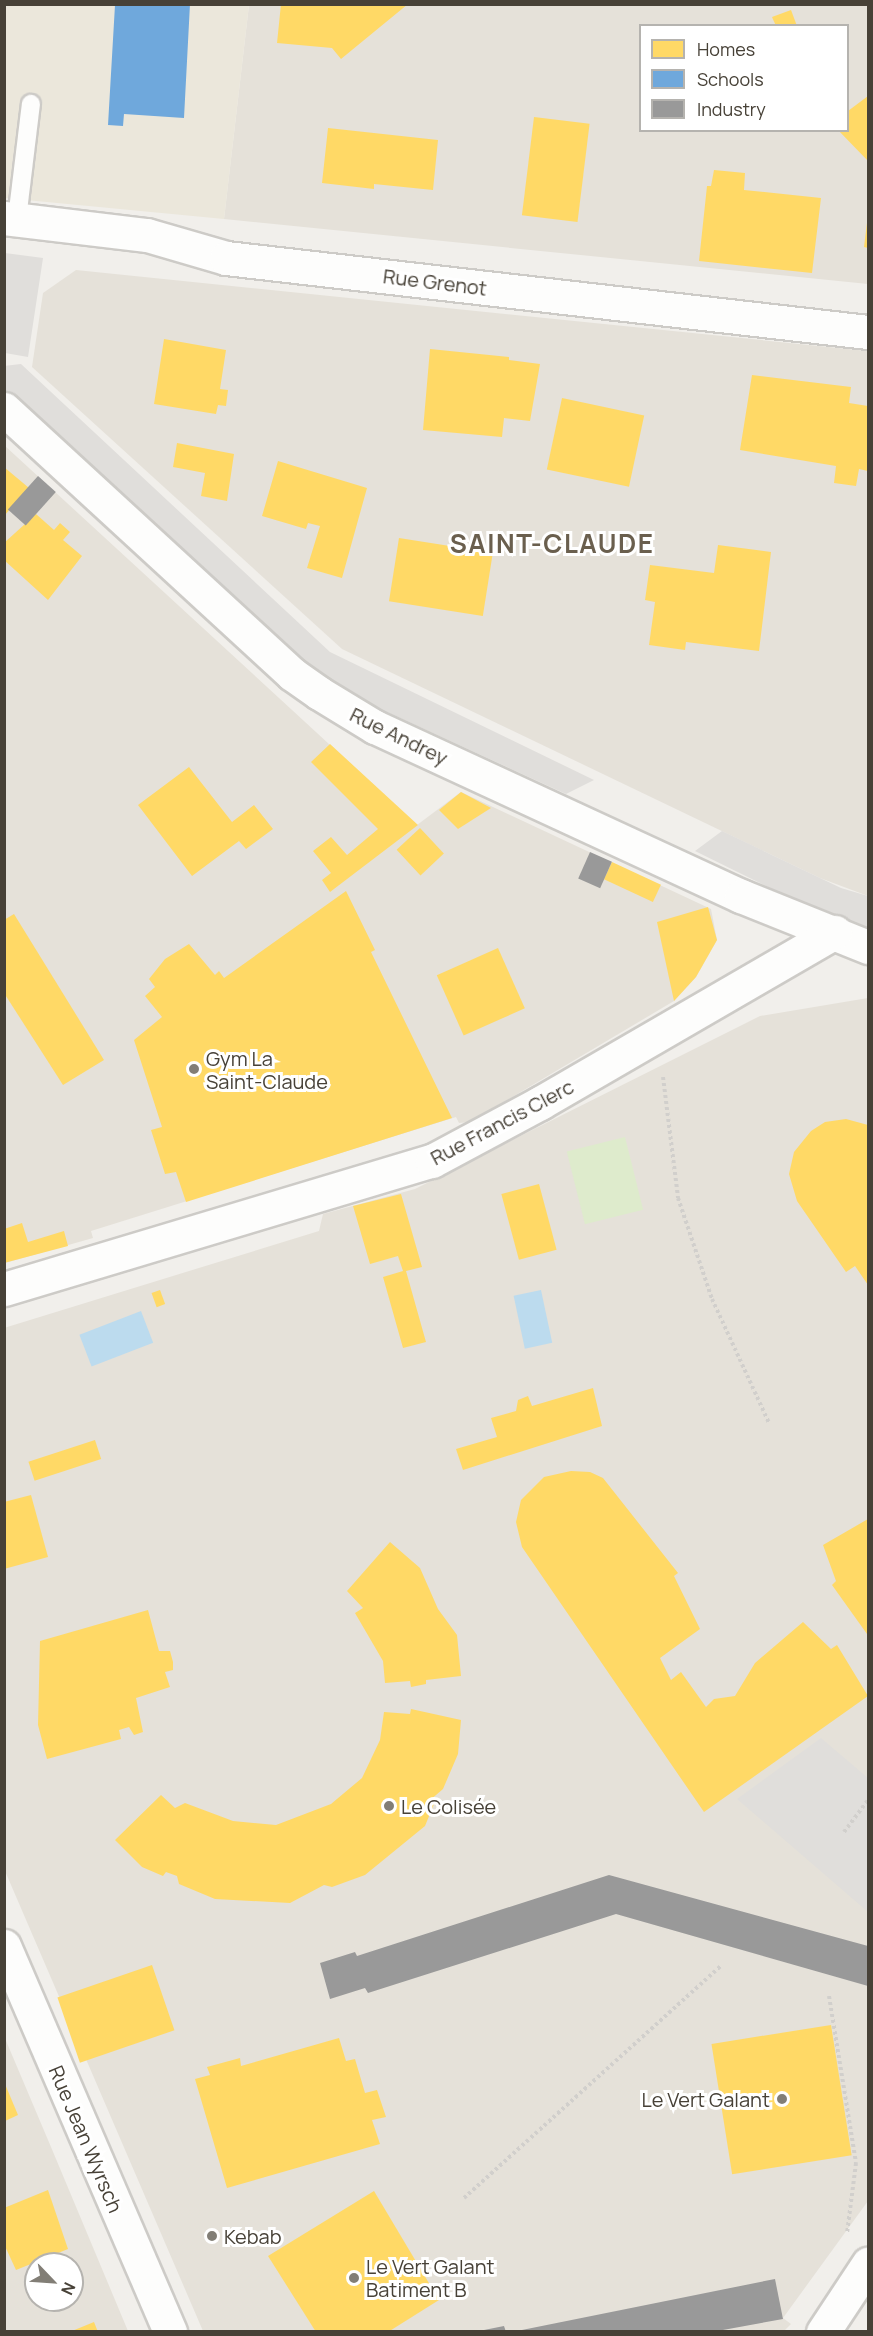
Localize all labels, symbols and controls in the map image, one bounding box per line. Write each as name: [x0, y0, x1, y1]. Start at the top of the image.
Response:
legend: [639, 24, 849, 132]
text: Homes: [697, 37, 755, 61]
text: Schools: [697, 67, 764, 91]
text: Industry: [697, 97, 766, 121]
street label: Rue Grenot: [382, 264, 488, 300]
district label: SAINT-CLAUDE: [448, 528, 656, 560]
street label: Rue Andrey: [346, 702, 452, 770]
place label: Gym La Saint-Claude: [206, 1046, 328, 1093]
marker: Gym La Saint-Claude: [187, 1062, 201, 1076]
street label: Rue Francis Clerc: [426, 1074, 578, 1170]
place label: Le Colisée: [401, 1794, 496, 1818]
marker: Le Colisée: [382, 1799, 396, 1813]
street label: Rue Jean Wyrsch: [44, 2062, 128, 2216]
place label: Le Vert Galant: [641, 2087, 770, 2111]
marker: Le Vert Galant: [775, 2092, 789, 2106]
place label: Kebab: [224, 2224, 282, 2248]
marker: Kebab: [205, 2229, 219, 2243]
north arrow: [24, 2252, 84, 2312]
place label: Le Vert Galant Batiment B: [366, 2254, 495, 2301]
marker: Le Vert Galant Batiment B: [347, 2271, 361, 2285]
text: N: [56, 2279, 81, 2299]

